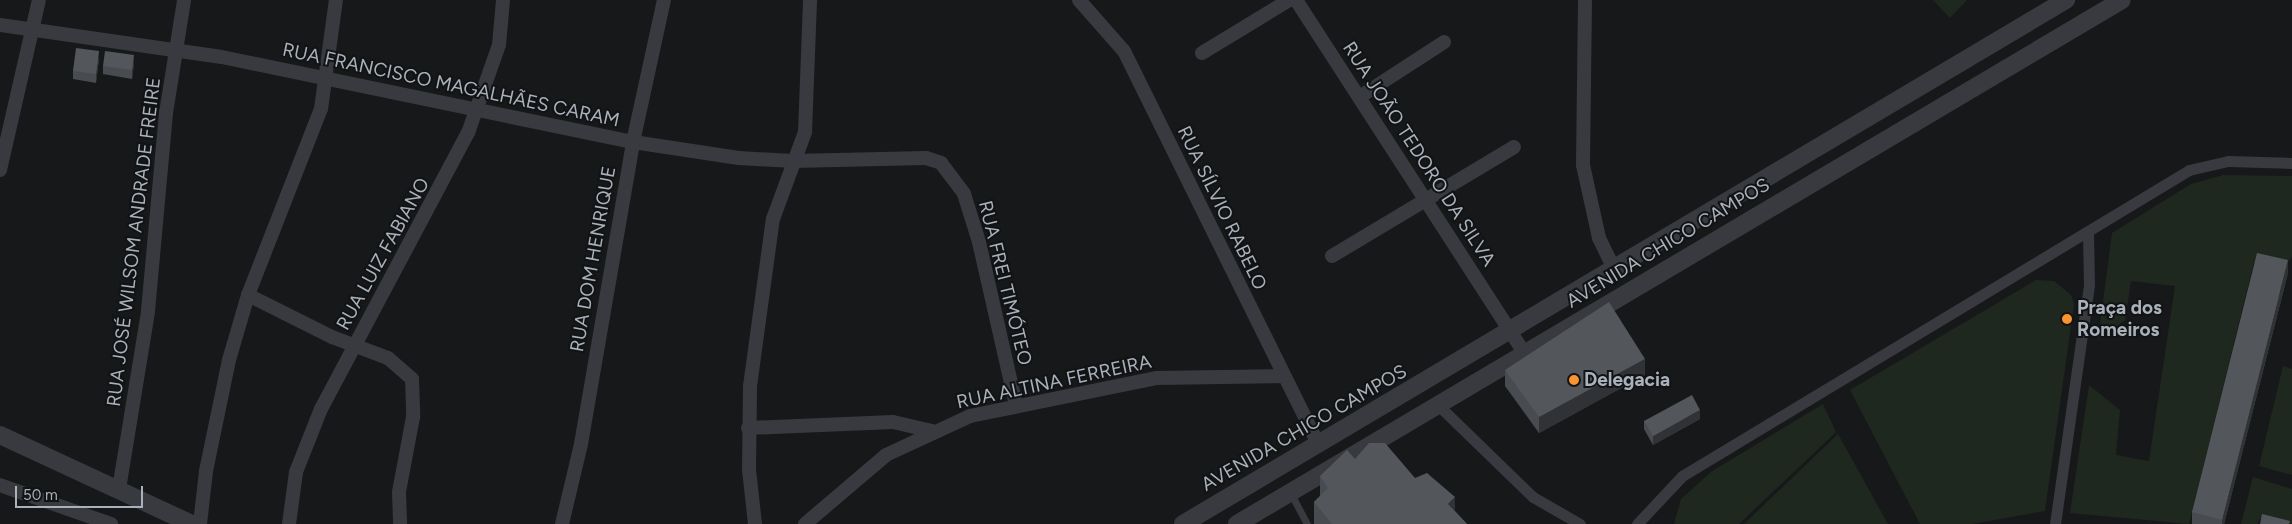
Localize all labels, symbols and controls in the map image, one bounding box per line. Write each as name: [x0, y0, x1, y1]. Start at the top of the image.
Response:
street label: RUA JOÃO TEDORO DA SILVA: [1338, 37, 1500, 271]
street label: RUA FRANCISCO MAGALHÃES CARAM: [280, 38, 622, 132]
street label: RUA JOSÉ WILSOM ANDRADE FREIRE: [102, 76, 166, 408]
street label: RUA SÍLVIO RABELO: [1172, 122, 1272, 294]
street label: RUA DOM HENRIQUE: [565, 164, 621, 354]
street label: AVENIDA CHICO CAMPOS: [1562, 173, 1774, 313]
street label: RUA LUIZ FABIANO: [332, 174, 434, 334]
street label: RUA FREI TIMÓTEO: [974, 198, 1036, 368]
place label: Praça dos Romeiros: [2077, 297, 2162, 341]
marker: Praça dos Romeiros: [2061, 313, 2073, 325]
street label: RUA ALTINA FERREIRA: [954, 350, 1154, 414]
street label: AVENIDA CHICO CAMPOS: [1197, 360, 1411, 496]
place label: Delegacia: [1584, 369, 1670, 391]
marker: Delegacia: [1568, 374, 1580, 386]
scale bar: [18, 476, 145, 508]
text: 50 m: [23, 486, 58, 504]

